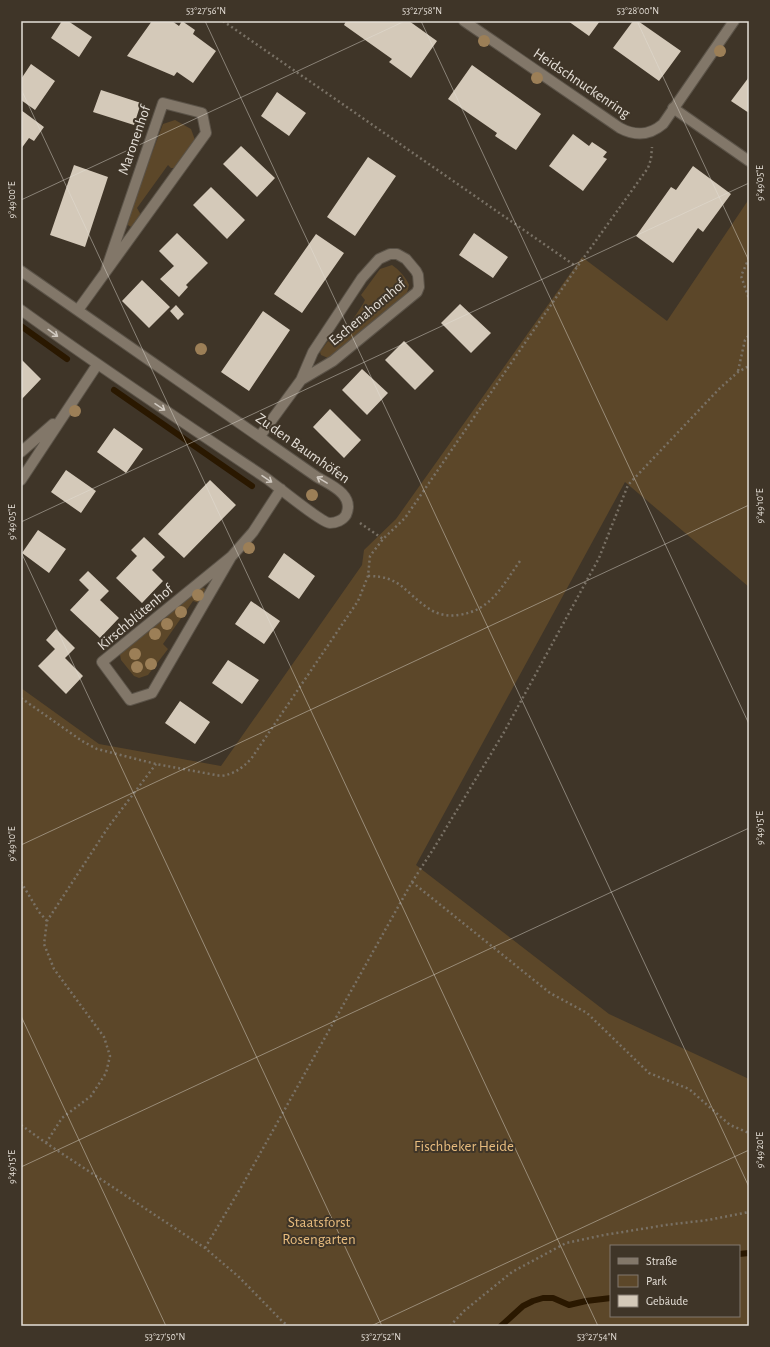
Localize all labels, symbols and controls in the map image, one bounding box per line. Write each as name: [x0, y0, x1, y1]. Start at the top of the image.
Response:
text: 53°27'56"N: [186, 6, 226, 16]
text: 53°27'58"N: [402, 6, 442, 16]
text: 53°28'00"N: [617, 6, 659, 16]
street label: Heidschnuckenring: [531, 46, 633, 122]
street label: Maronenhof: [116, 102, 154, 177]
text: 9°49'05"E: [755, 165, 765, 201]
text: 9°49'00"E: [7, 181, 17, 218]
street label: Eschenahornhof: [326, 275, 410, 349]
one-way arrow: [47, 329, 58, 337]
one-way arrow: [154, 403, 165, 411]
street label: Zu den Baumhöfen: [253, 410, 352, 486]
one-way arrow: [262, 475, 273, 483]
one-way arrow: [316, 475, 328, 483]
text: 9°49'10"E: [755, 488, 765, 524]
text: 9°49'05"E: [7, 504, 17, 540]
street label: Kirschblütenhof: [95, 581, 177, 653]
text: 9°49'15"E: [755, 811, 765, 845]
text: 9°49'10"E: [7, 826, 17, 862]
text: 9°49'20"E: [755, 1132, 765, 1168]
park label: Fischbeker Heide: [414, 1139, 514, 1154]
text: 9°49'15"E: [7, 1150, 17, 1184]
park label: Staatsforst Rosengarten: [282, 1215, 356, 1247]
legend: [610, 1245, 740, 1317]
text: Straße: [646, 1255, 677, 1267]
text: Park: [646, 1275, 667, 1287]
text: Gebäude: [646, 1295, 688, 1307]
text: 53°27'50"N: [145, 1332, 185, 1342]
text: 53°27'52"N: [361, 1332, 401, 1342]
text: 53°27'54"N: [577, 1332, 617, 1342]

